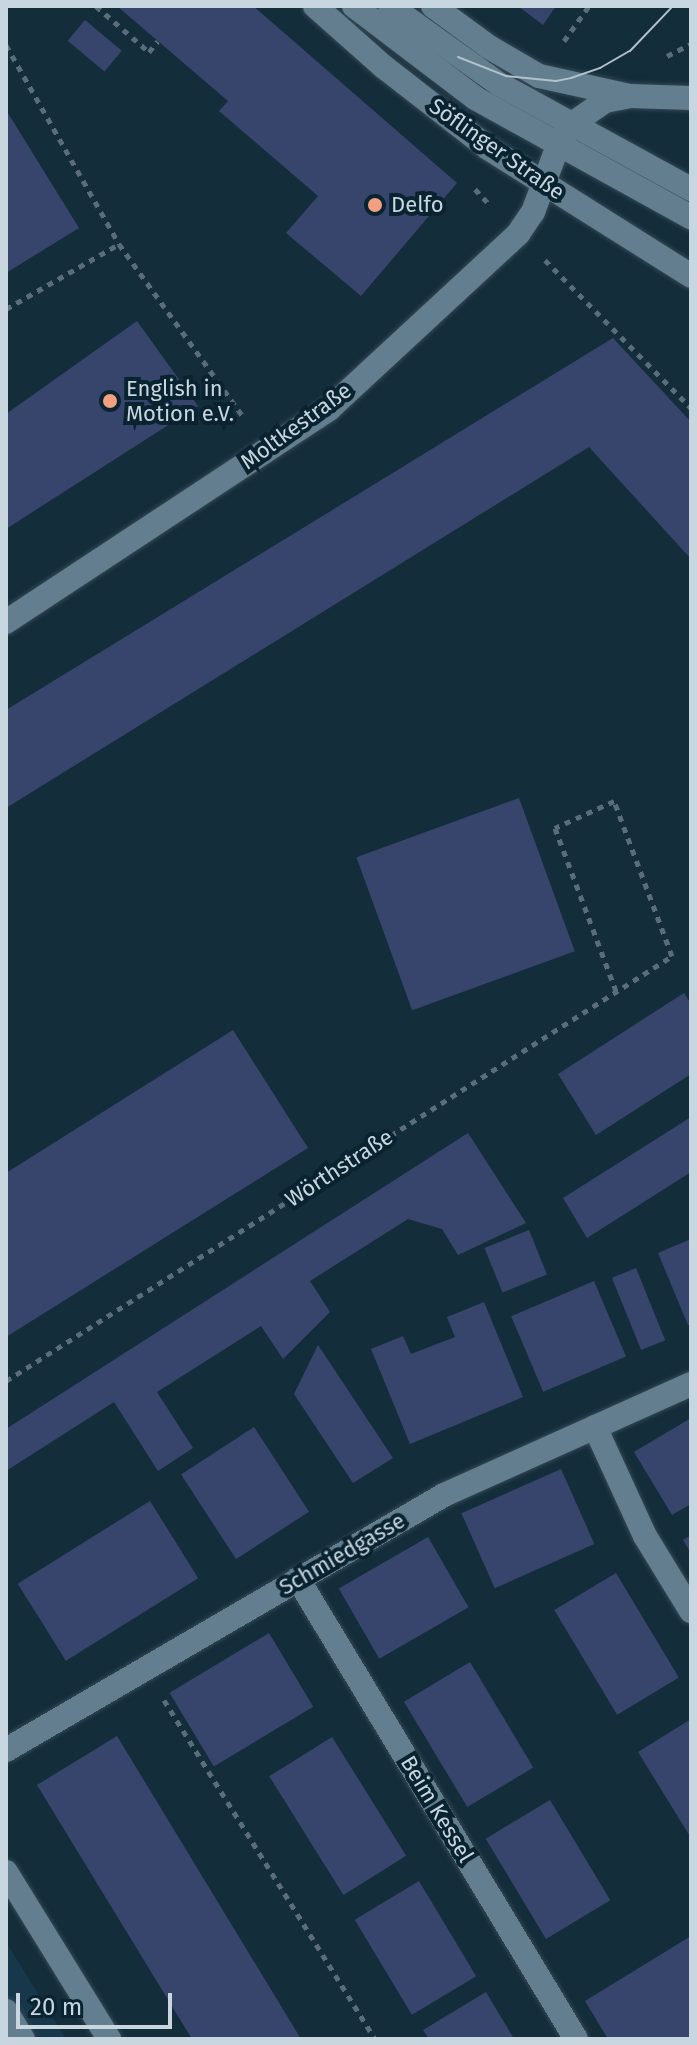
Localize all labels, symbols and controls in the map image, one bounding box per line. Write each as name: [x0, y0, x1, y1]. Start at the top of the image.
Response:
street label: Söflinger Straße: [424, 93, 570, 205]
place label: Delfo: [391, 192, 444, 218]
marker: Delfo: [366, 196, 384, 214]
place label: English in Motion e.V.: [126, 375, 234, 426]
street label: Moltkestraße: [236, 377, 356, 475]
marker: English in Motion e.V.: [101, 392, 119, 410]
street label: Wörthstraße: [280, 1123, 398, 1213]
street label: Schmiedgasse: [274, 1507, 410, 1601]
street label: Beim Kessel: [395, 1751, 479, 1867]
scale bar: [20, 1977, 176, 2027]
text: 20 m: [30, 1993, 82, 2021]

